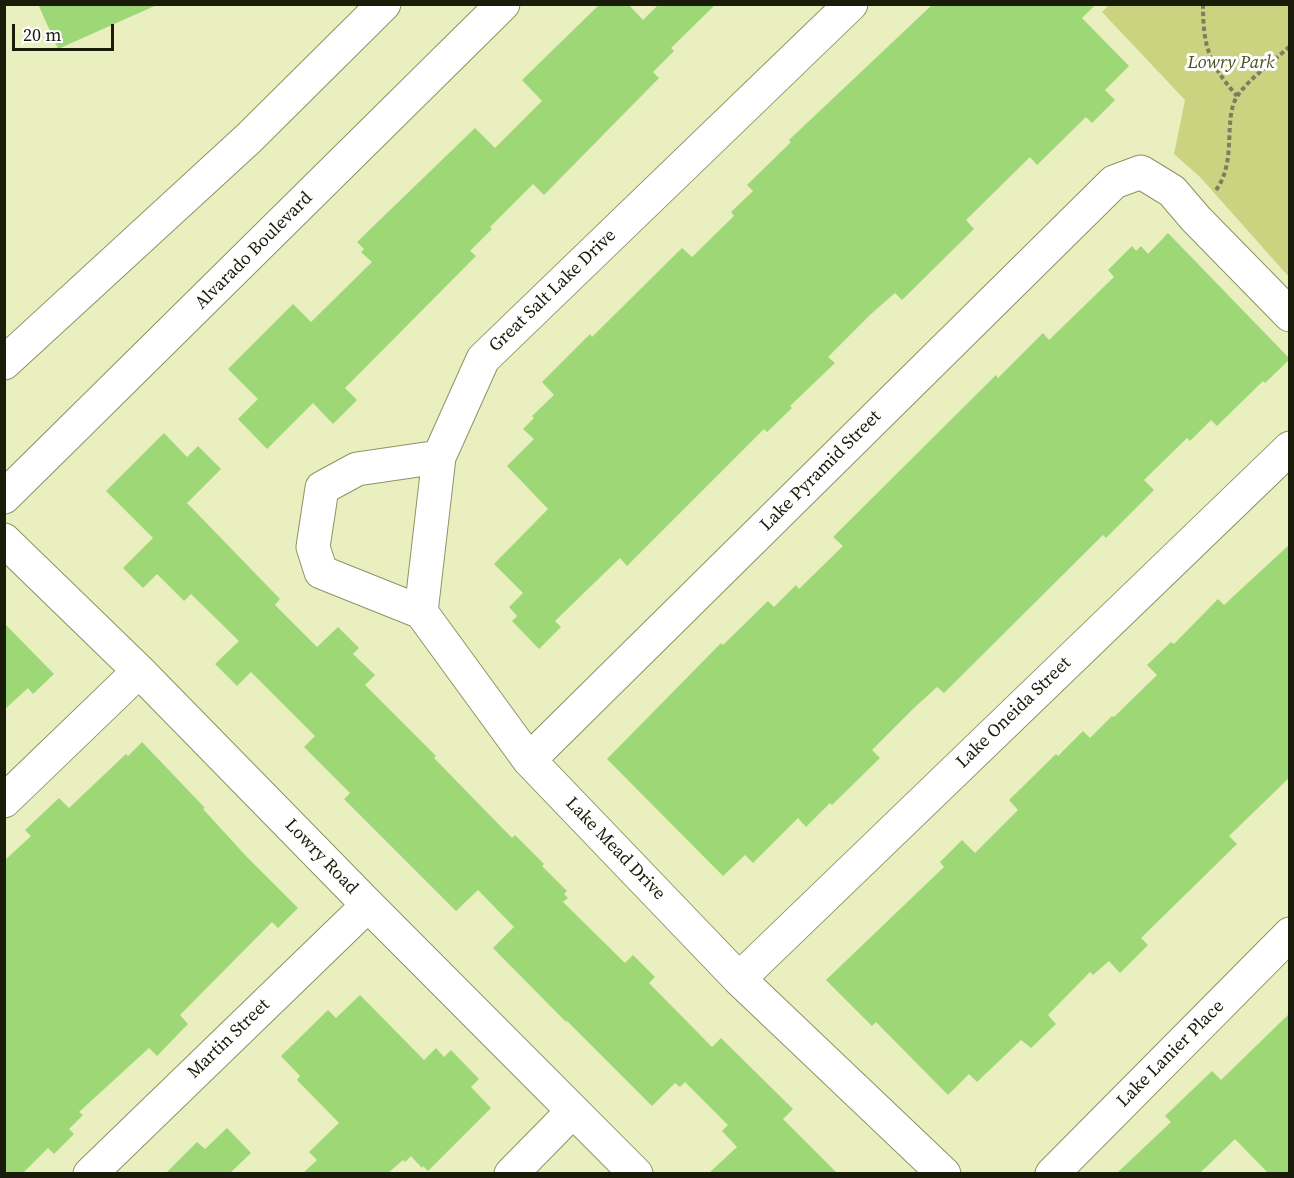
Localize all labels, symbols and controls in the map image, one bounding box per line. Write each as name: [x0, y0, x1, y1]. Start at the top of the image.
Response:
scale bar: [15, 12, 117, 50]
text: 20 m: [23, 22, 61, 47]
park label: Lowry Park: [1188, 52, 1274, 74]
street label: Alvarado Boulevard: [191, 188, 317, 314]
street label: Great Salt Lake Drive: [485, 225, 621, 357]
street label: Lake Pyramid Street: [756, 406, 886, 536]
street label: Lake Oneida Street: [952, 653, 1076, 773]
street label: Lake Mead Drive: [560, 793, 670, 905]
street label: Lowry Road: [280, 815, 362, 899]
street label: Martin Street: [183, 995, 275, 1083]
street label: Lake Lanier Place: [1113, 996, 1229, 1112]

